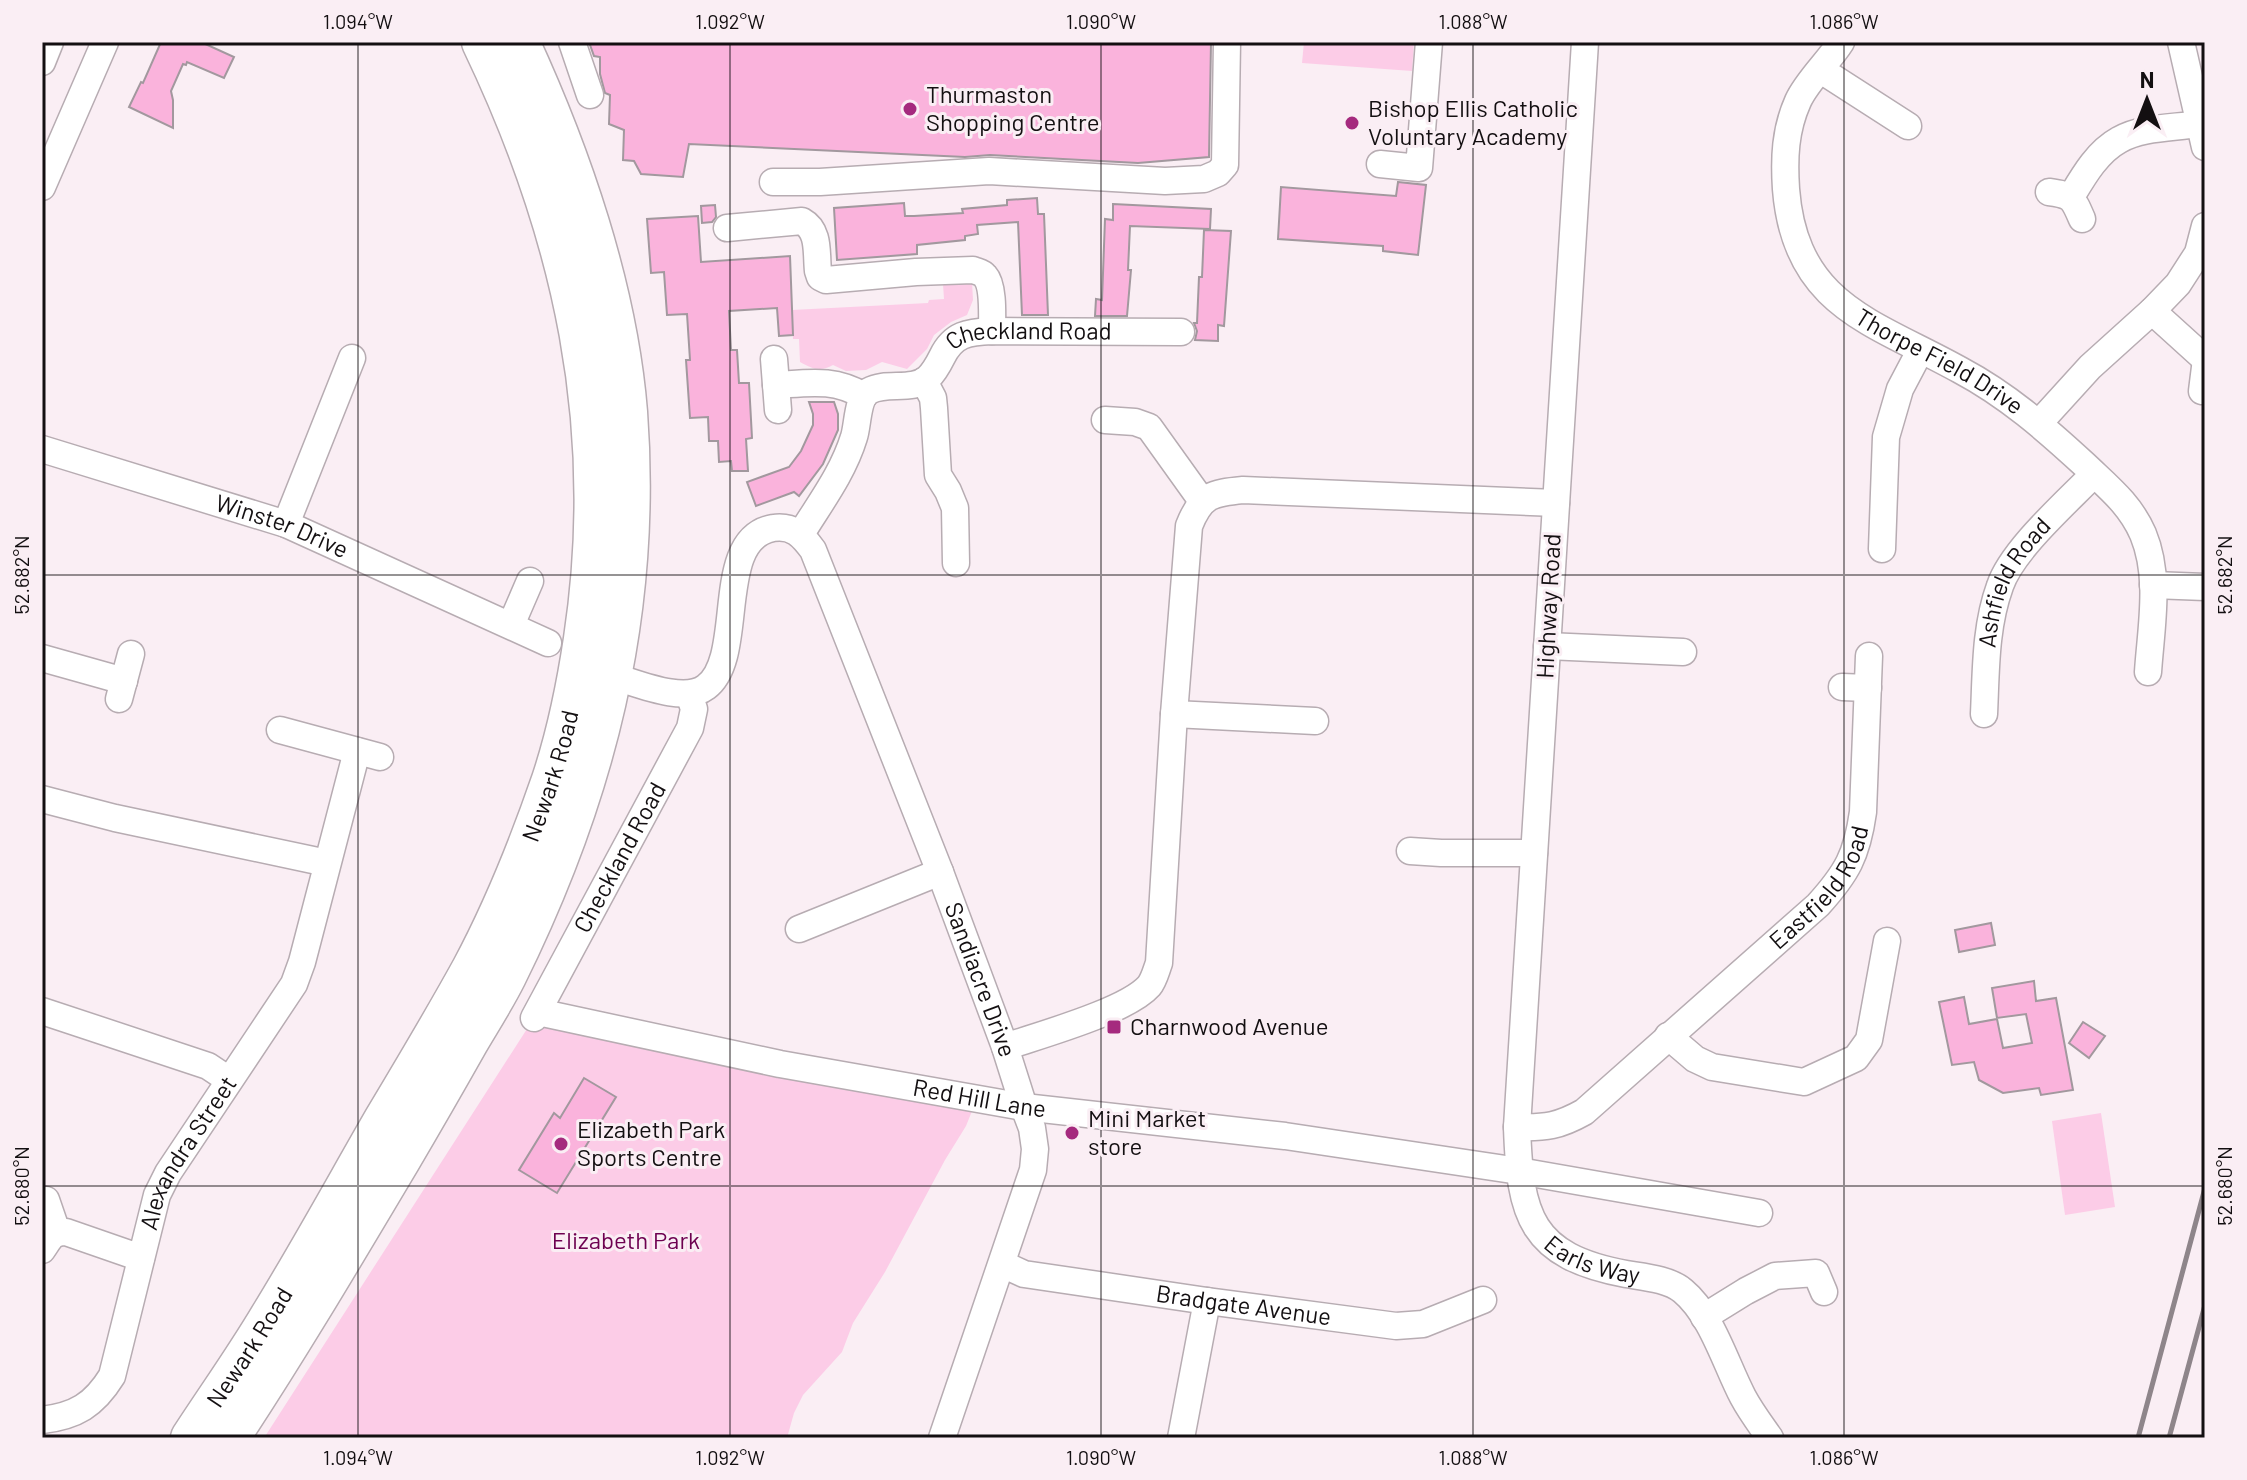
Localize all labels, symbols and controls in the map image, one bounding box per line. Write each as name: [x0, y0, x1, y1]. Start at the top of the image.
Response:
text: 1.094°W: [323, 9, 393, 33]
text: 1.092°W: [695, 9, 765, 33]
text: 1.090°W: [1066, 9, 1136, 33]
text: 1.088°W: [1438, 9, 1508, 33]
text: 1.086°W: [1809, 9, 1879, 33]
north arrow: [2107, 60, 2187, 140]
text: N: [2140, 66, 2154, 92]
place label: Thurmaston Shopping Centre: [926, 79, 1099, 136]
place label: Bishop Ellis Catholic Voluntary Academy: [1368, 93, 1578, 150]
marker: Thurmaston Shopping Centre: [901, 100, 919, 118]
marker: Bishop Ellis Catholic Voluntary Academy: [1343, 114, 1361, 132]
street label: Thorpe Field Drive: [1851, 301, 2030, 420]
street label: Checkland Road: [939, 315, 1112, 355]
street label: Winster Drive: [212, 487, 353, 563]
street label: Ashfield Road: [1971, 511, 2056, 649]
street label: Highway Road: [1529, 533, 1566, 679]
text: 52.682°N: [9, 535, 33, 615]
text: 52.682°N: [2212, 535, 2236, 615]
street label: Newark Road: [515, 707, 584, 845]
street label: Checkland Road: [567, 777, 671, 937]
street label: Eastfield Road: [1763, 823, 1873, 954]
street label: Sandiacre Drive: [940, 898, 1023, 1060]
place label: Charnwood Avenue: [1130, 1011, 1328, 1040]
marker: Charnwood Avenue: [1105, 1018, 1123, 1036]
street label: Alexandra Street: [133, 1070, 242, 1233]
street label: Red Hill Lane: [911, 1072, 1048, 1122]
place label: Mini Market store: [1088, 1103, 1206, 1160]
place label: Elizabeth Park Sports Centre: [577, 1114, 725, 1171]
marker: Mini Market store: [1063, 1124, 1081, 1142]
marker: Elizabeth Park Sports Centre: [552, 1135, 570, 1153]
text: 52.680°N: [9, 1146, 33, 1226]
text: 52.680°N: [2212, 1146, 2236, 1226]
park label: Elizabeth Park: [552, 1225, 700, 1254]
street label: Earls Way: [1539, 1228, 1642, 1289]
street label: Bradgate Avenue: [1154, 1278, 1333, 1330]
street label: Newark Road: [200, 1281, 298, 1412]
text: 1.094°W: [323, 1445, 393, 1469]
text: 1.092°W: [695, 1445, 765, 1469]
text: 1.090°W: [1066, 1445, 1136, 1469]
text: 1.088°W: [1438, 1445, 1508, 1469]
text: 1.086°W: [1809, 1445, 1879, 1469]

